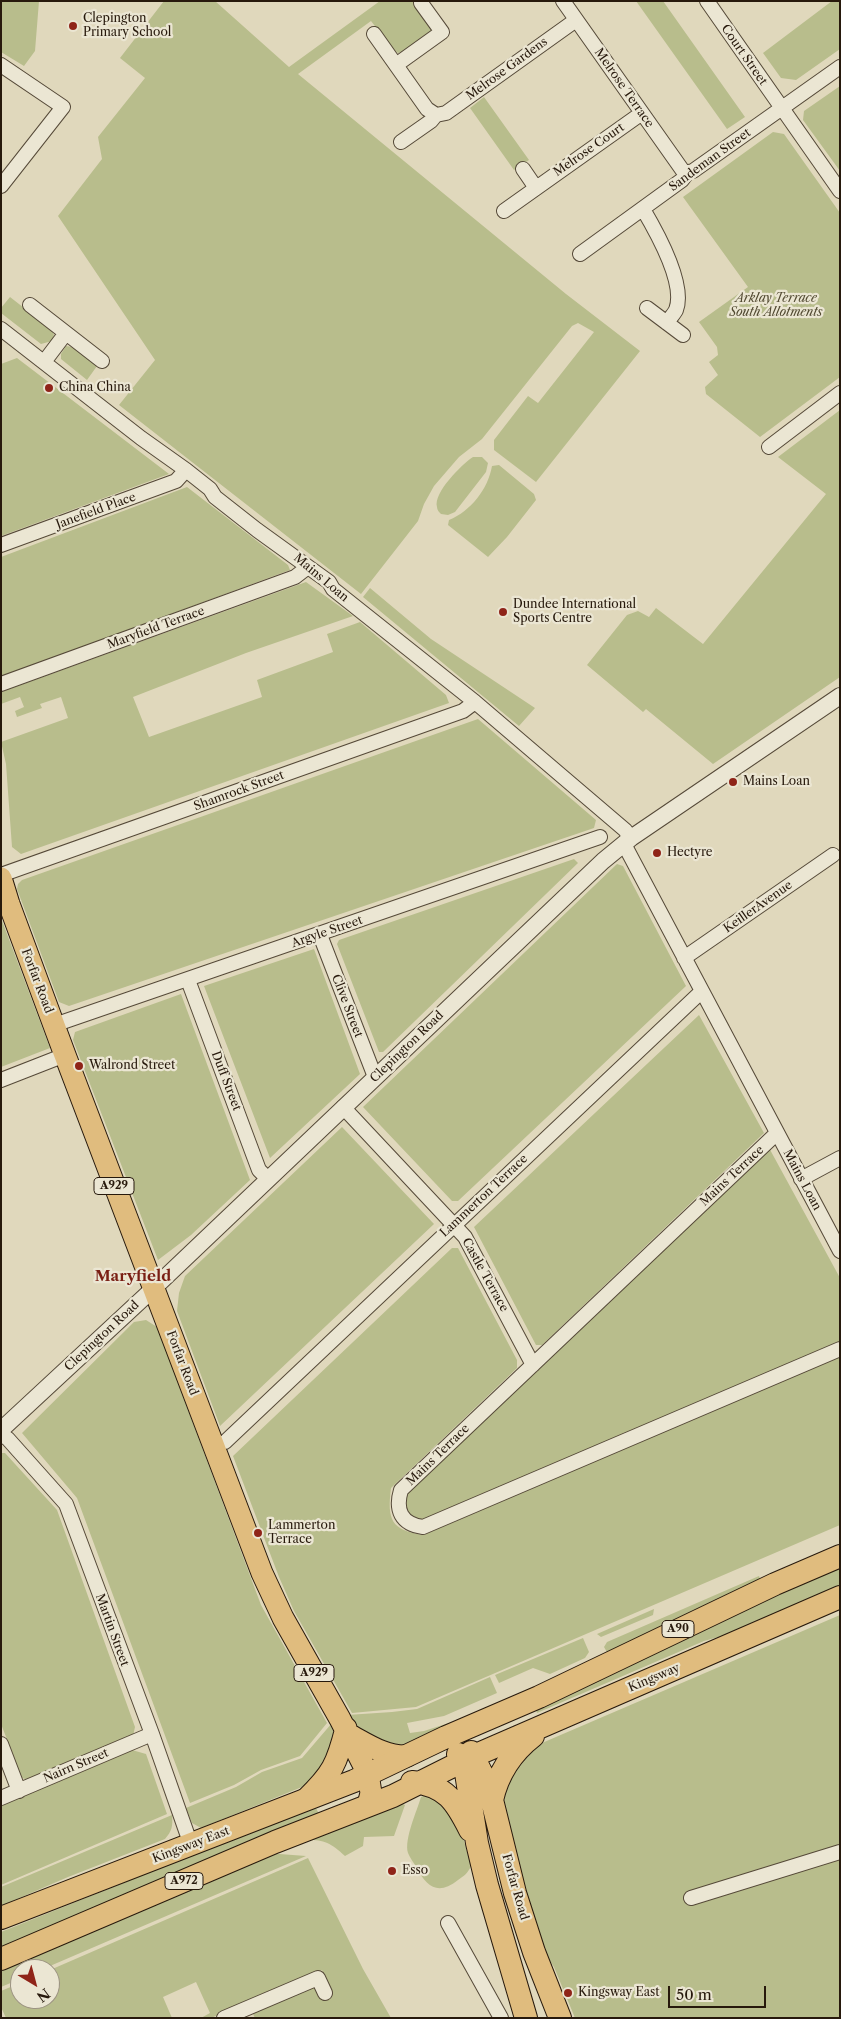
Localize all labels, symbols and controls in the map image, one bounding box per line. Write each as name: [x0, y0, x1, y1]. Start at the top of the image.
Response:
place label: Clepington Primary School: [83, 12, 171, 40]
marker: Clepington Primary School: [67, 20, 79, 32]
street label: Court Street: [718, 22, 770, 88]
street label: Melrose Gardens: [463, 35, 551, 103]
street label: Melrose Terrace: [591, 46, 657, 130]
street label: Melrose Court: [551, 120, 627, 180]
street label: Sandeman Street: [666, 126, 754, 194]
park label: Arklay Terrace South Allotments: [730, 292, 822, 320]
place label: China China: [59, 381, 131, 395]
marker: China China: [43, 382, 55, 394]
street label: Janefield Place: [54, 490, 138, 532]
street label: Mains Loan: [291, 551, 351, 605]
place label: Dundee International Sports Centre: [513, 598, 636, 626]
street label: Maryfield Terrace: [105, 604, 207, 652]
marker: Dundee International Sports Centre: [497, 606, 509, 618]
street label: Shamrock Street: [192, 768, 286, 814]
place label: Mains Loan: [743, 775, 810, 789]
marker: Mains Loan: [727, 776, 739, 788]
place label: Hectyre: [667, 846, 713, 860]
marker: Hectyre: [651, 847, 663, 859]
street label: KeillerAvenue: [721, 878, 795, 936]
street label: Argyle Street: [290, 913, 364, 951]
street label: Forfar Road: [18, 947, 56, 1015]
street label: Clive Street: [328, 972, 366, 1040]
street label: Clepington Road: [367, 1008, 447, 1086]
street label: Duff Street: [208, 1049, 244, 1113]
place label: Walrond Street: [89, 1059, 175, 1073]
marker: Walrond Street: [73, 1060, 85, 1072]
street label: Mains Terrace: [697, 1143, 767, 1209]
street label: Mains Loan: [780, 1147, 824, 1213]
street label: Lammerton Terrace: [437, 1152, 531, 1240]
road number: A929: [94, 1178, 134, 1194]
street label: Castle Terrace: [459, 1235, 511, 1315]
district label: Maryfield: [95, 1268, 171, 1286]
street label: Clepington Road: [62, 1298, 142, 1374]
street label: Forfar Road: [163, 1329, 201, 1397]
street label: Mains Terrace: [404, 1421, 472, 1489]
place label: Lammerton Terrace: [268, 1519, 335, 1547]
marker: Lammerton Terrace: [252, 1527, 264, 1539]
street label: Martin Street: [92, 1592, 132, 1668]
road number: A90: [662, 1620, 694, 1638]
street label: Kingsway: [626, 1661, 682, 1695]
road number: A929: [294, 1665, 334, 1682]
street label: Nairn Street: [41, 1746, 111, 1786]
street label: Kingsway East: [150, 1824, 232, 1866]
street label: Forfar Road: [499, 1852, 531, 1922]
place label: Esso: [402, 1864, 428, 1878]
marker: Esso: [386, 1865, 398, 1877]
road number: A972: [165, 1872, 203, 1890]
north arrow: [10, 1959, 60, 2009]
scale bar: [671, 1976, 768, 2008]
text: N: [33, 1984, 54, 2006]
text: 50 m: [676, 1985, 712, 2004]
place label: Kingsway East: [578, 1986, 659, 2000]
marker: Kingsway East: [562, 1987, 574, 1999]

